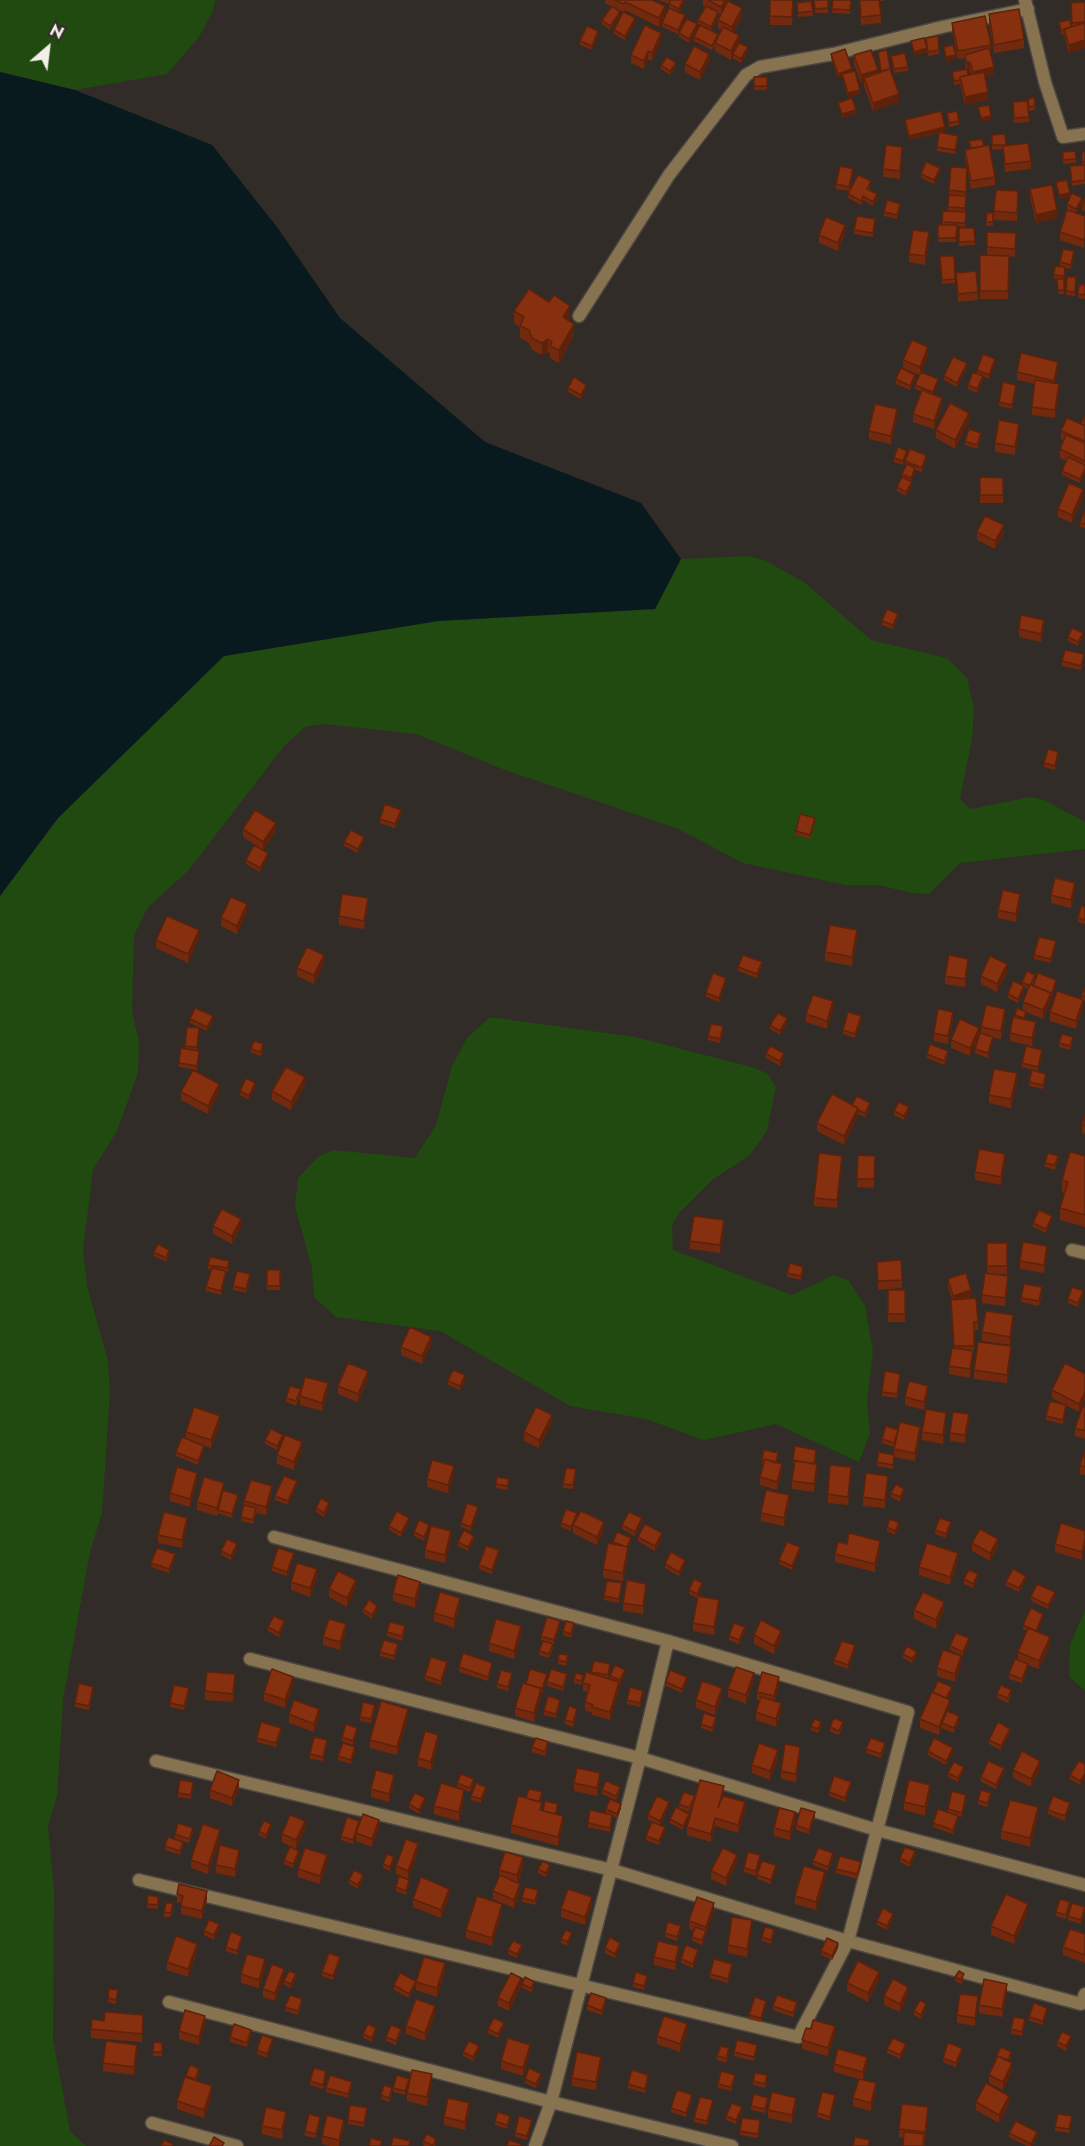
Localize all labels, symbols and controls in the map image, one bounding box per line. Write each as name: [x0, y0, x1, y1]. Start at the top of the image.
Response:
north arrow: [18, 18, 78, 78]
text: N: [46, 19, 68, 45]

